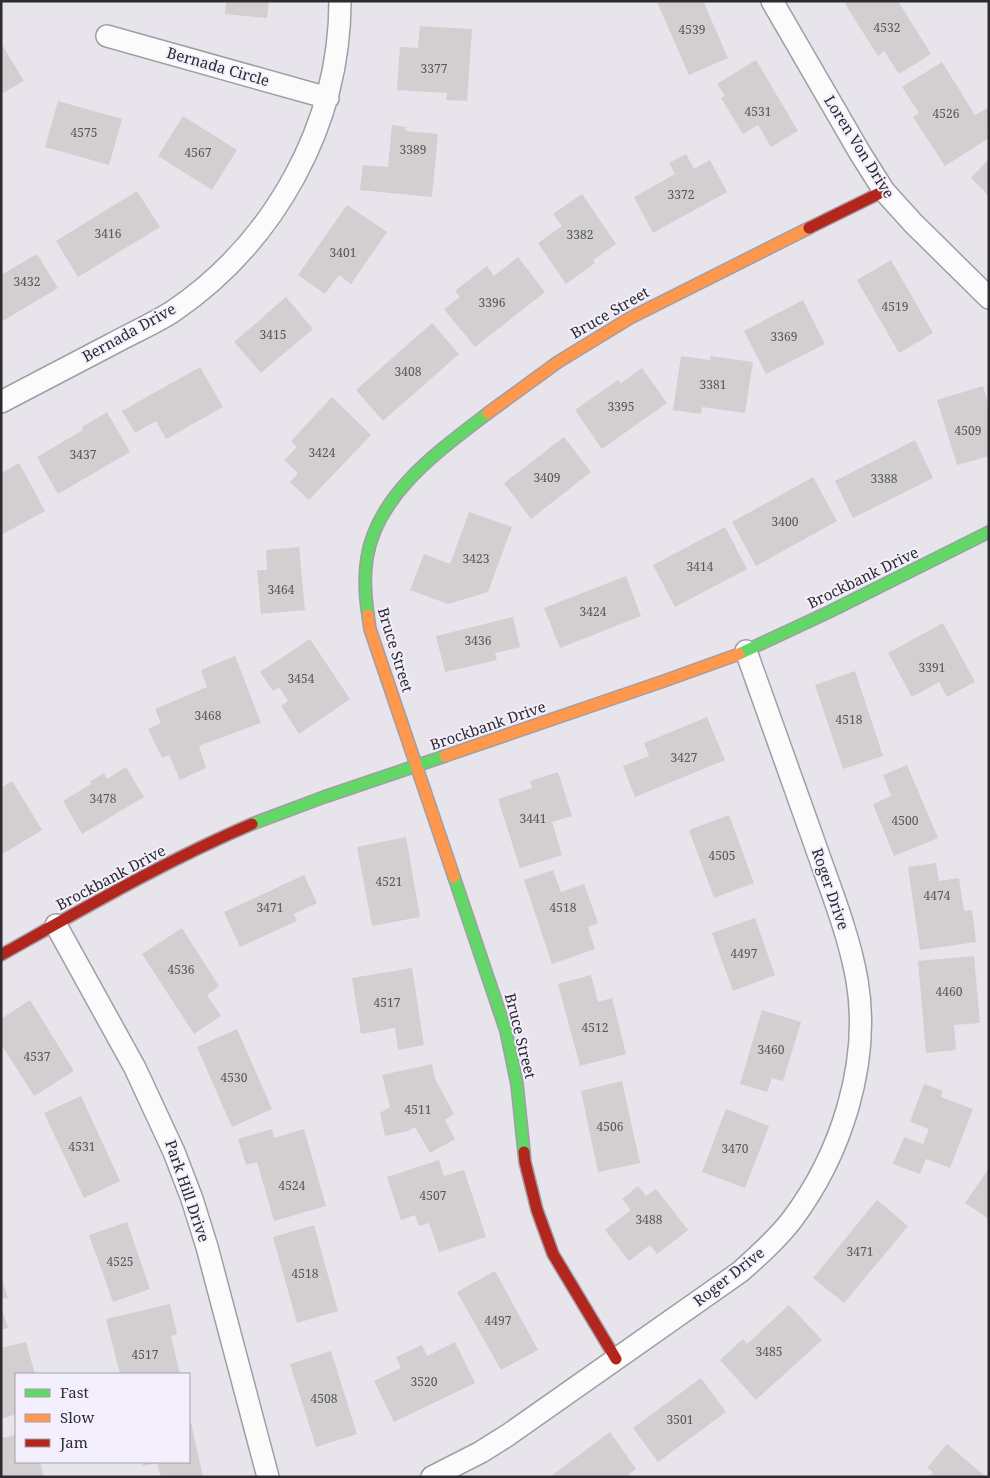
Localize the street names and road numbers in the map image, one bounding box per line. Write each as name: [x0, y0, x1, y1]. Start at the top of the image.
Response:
street label: Bernada Circle: [165, 42, 272, 90]
street label: Loren Von Drive: [820, 91, 899, 202]
street label: Bruce Street: [567, 282, 652, 343]
street label: Bernada Drive: [78, 298, 179, 366]
street label: Brockbank Drive: [804, 542, 921, 613]
street label: Bruce Street: [374, 605, 418, 694]
street label: Brockbank Drive: [427, 696, 548, 754]
street label: Brockbank Drive: [52, 840, 169, 914]
street label: Roger Drive: [808, 845, 854, 932]
street label: Bruce Street: [501, 991, 541, 1081]
street label: Park Hill Drive: [161, 1137, 215, 1244]
street label: Roger Drive: [689, 1242, 768, 1310]

